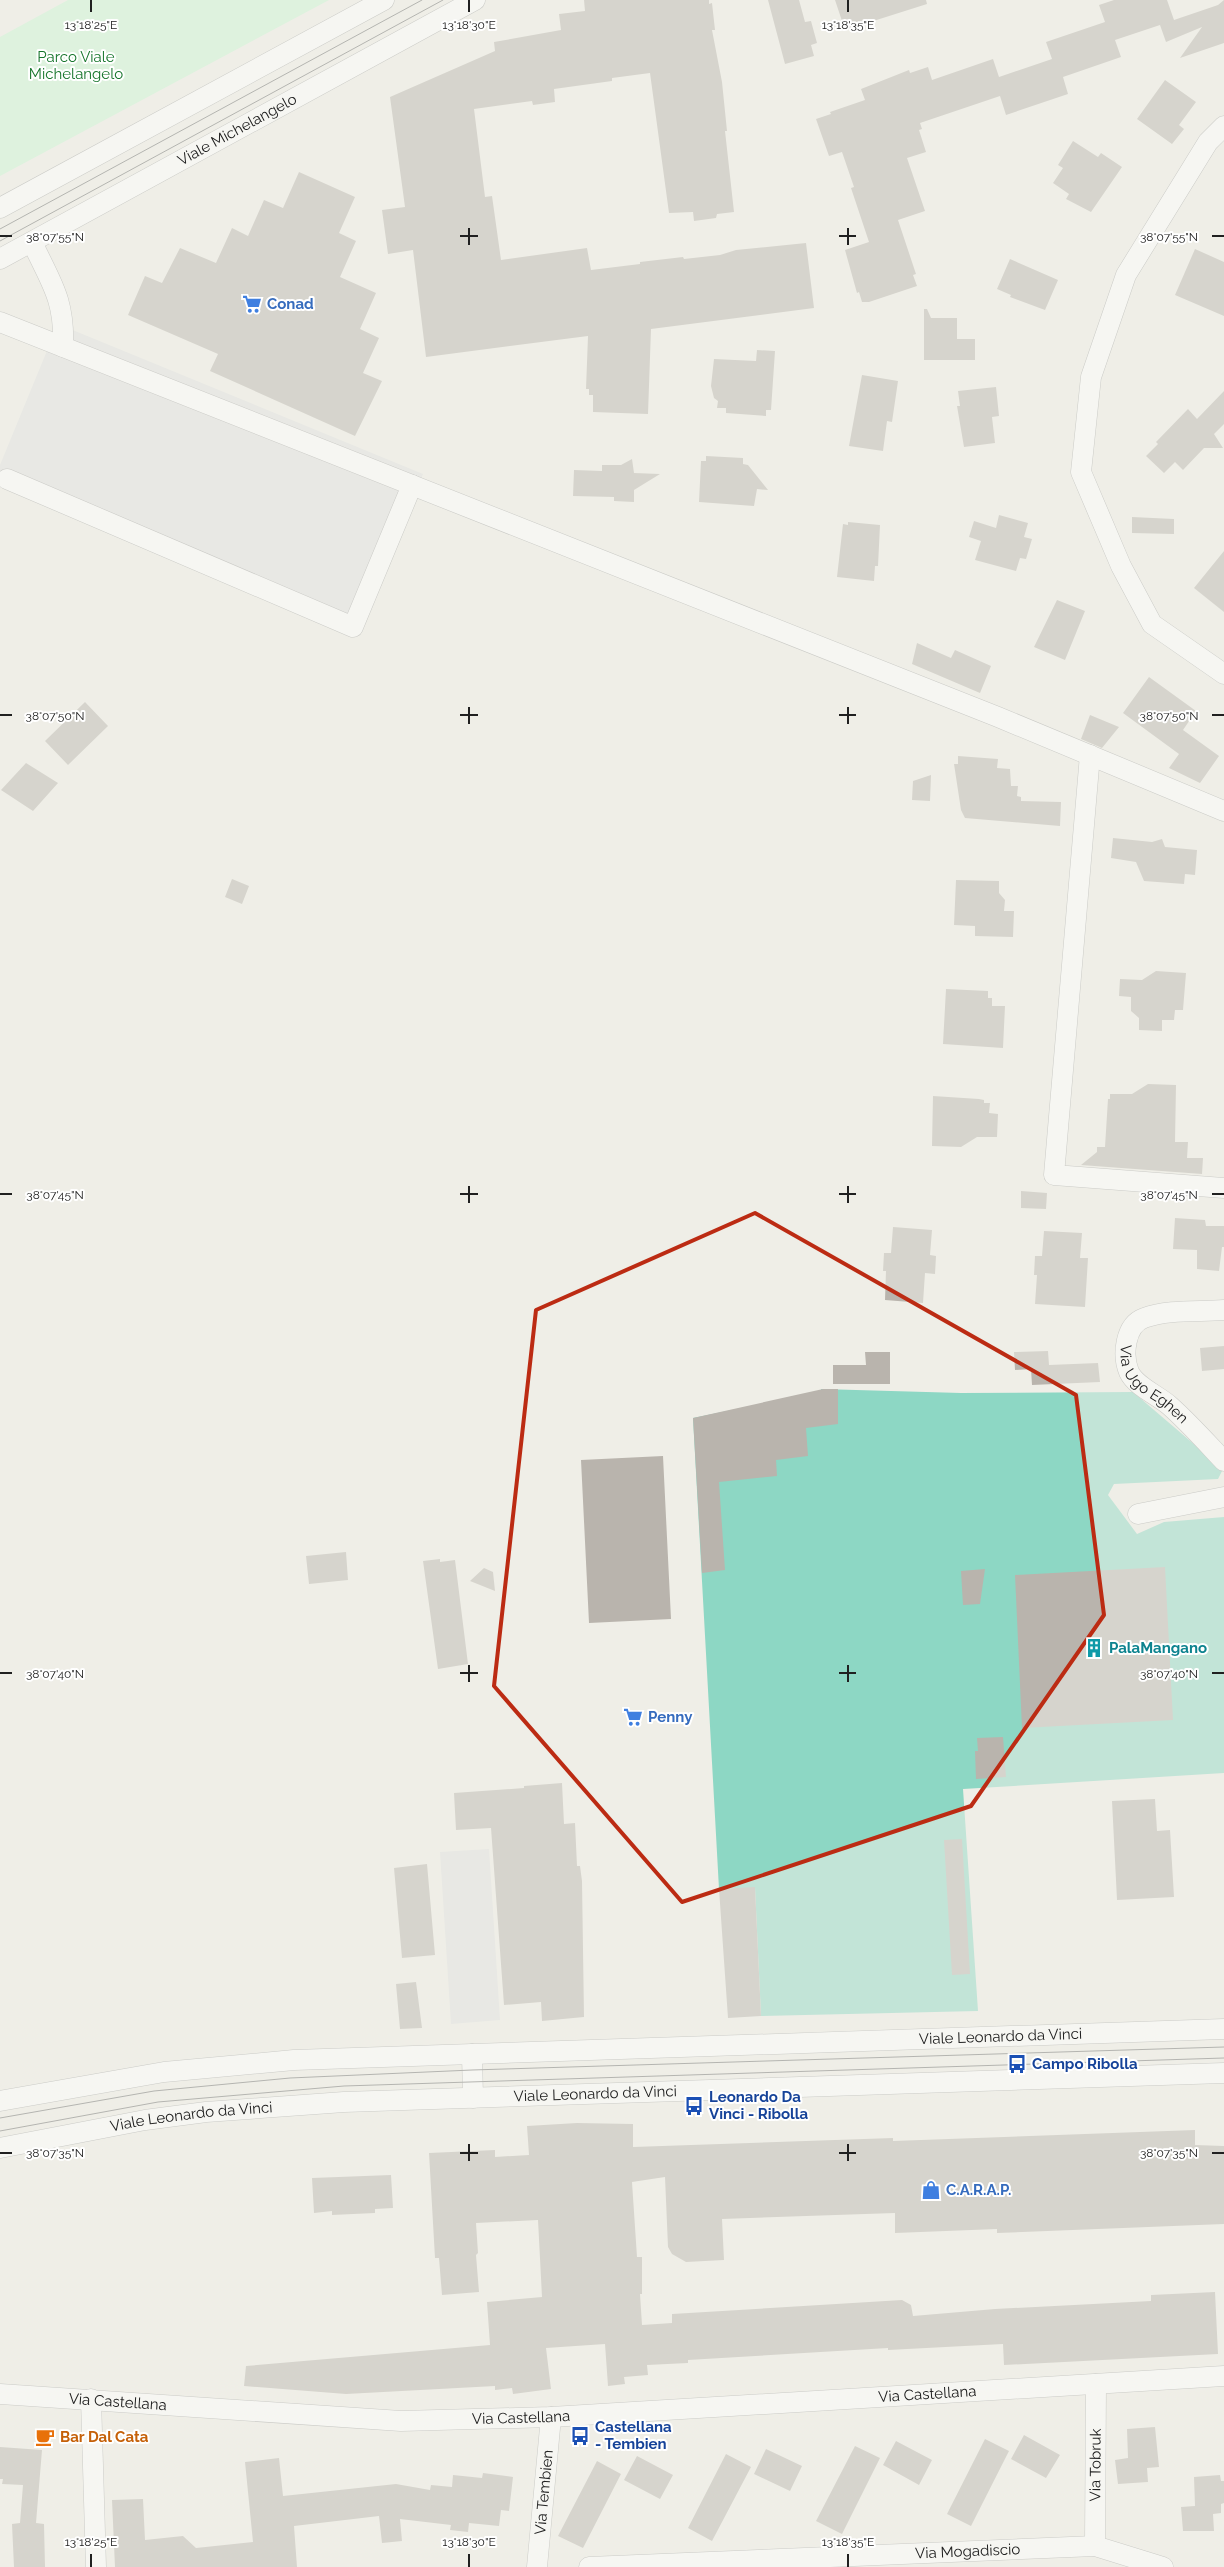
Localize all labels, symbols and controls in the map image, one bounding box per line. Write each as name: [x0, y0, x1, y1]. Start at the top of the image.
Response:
text: 13°18'25"E: [65, 18, 117, 32]
text: 13°18'30"E: [442, 18, 496, 32]
text: 13°18'35"E: [822, 18, 874, 32]
park label: Parco Viale Michelangelo: [29, 48, 123, 83]
street label: Viale Michelangelo: [174, 90, 300, 169]
text: 38°07'55"N: [26, 230, 84, 244]
text: 38°07'55"N: [1140, 230, 1198, 244]
supermarket icon: Conad: [241, 293, 263, 315]
place label: Conad: [267, 295, 314, 313]
text: 38°07'50"N: [26, 709, 84, 723]
text: 38°07'50"N: [1140, 709, 1198, 723]
text: 38°07'45"N: [26, 1188, 84, 1202]
text: 38°07'45"N: [1140, 1188, 1198, 1202]
street label: Via Ugo Eghen: [1116, 1344, 1192, 1427]
building icon: PalaMangano: [1083, 1637, 1105, 1659]
place label: PalaMangano: [1109, 1639, 1207, 1657]
text: 38°07'40"N: [26, 1667, 84, 1681]
text: 38°07'40"N: [1140, 1667, 1198, 1681]
supermarket icon: Penny: [622, 1706, 644, 1728]
place label: Penny: [648, 1708, 693, 1726]
street label: Viale Leonardo da Vinci: [919, 2025, 1082, 2048]
bus stop icon: Campo Ribolla: [1006, 2053, 1028, 2075]
place label: Campo Ribolla: [1032, 2055, 1138, 2073]
street label: Viale Leonardo da Vinci: [513, 2082, 677, 2105]
place label: Leonardo Da Vinci - Ribolla: [709, 2088, 809, 2123]
bus stop icon: Leonardo Da Vinci - Ribolla: [683, 2095, 705, 2117]
street label: Viale Leonardo da Vinci: [109, 2098, 273, 2136]
text: 38°07'35"N: [26, 2146, 84, 2160]
text: 38°07'35"N: [1140, 2146, 1198, 2160]
shop icon: C.A.R.A.P.: [920, 2179, 942, 2201]
place label: C.A.R.A.P.: [946, 2181, 1012, 2199]
street label: Via Castellana: [878, 2382, 977, 2406]
street label: Via Castellana: [68, 2390, 167, 2414]
street label: Via Castellana: [472, 2407, 571, 2428]
place label: Castellana - Tembien: [595, 2418, 672, 2453]
bus stop icon: Castellana - Tembien: [569, 2425, 591, 2447]
cafe icon: Bar Dal Cata: [34, 2426, 56, 2448]
place label: Bar Dal Cata: [60, 2428, 149, 2446]
street label: Via Tobruk: [1086, 2428, 1105, 2501]
street label: Via Tembien: [531, 2449, 557, 2536]
text: 13°18'25"E: [65, 2535, 117, 2549]
text: 13°18'30"E: [442, 2535, 496, 2549]
text: 13°18'35"E: [822, 2535, 874, 2549]
street label: Via Mogadiscio: [915, 2540, 1021, 2562]

